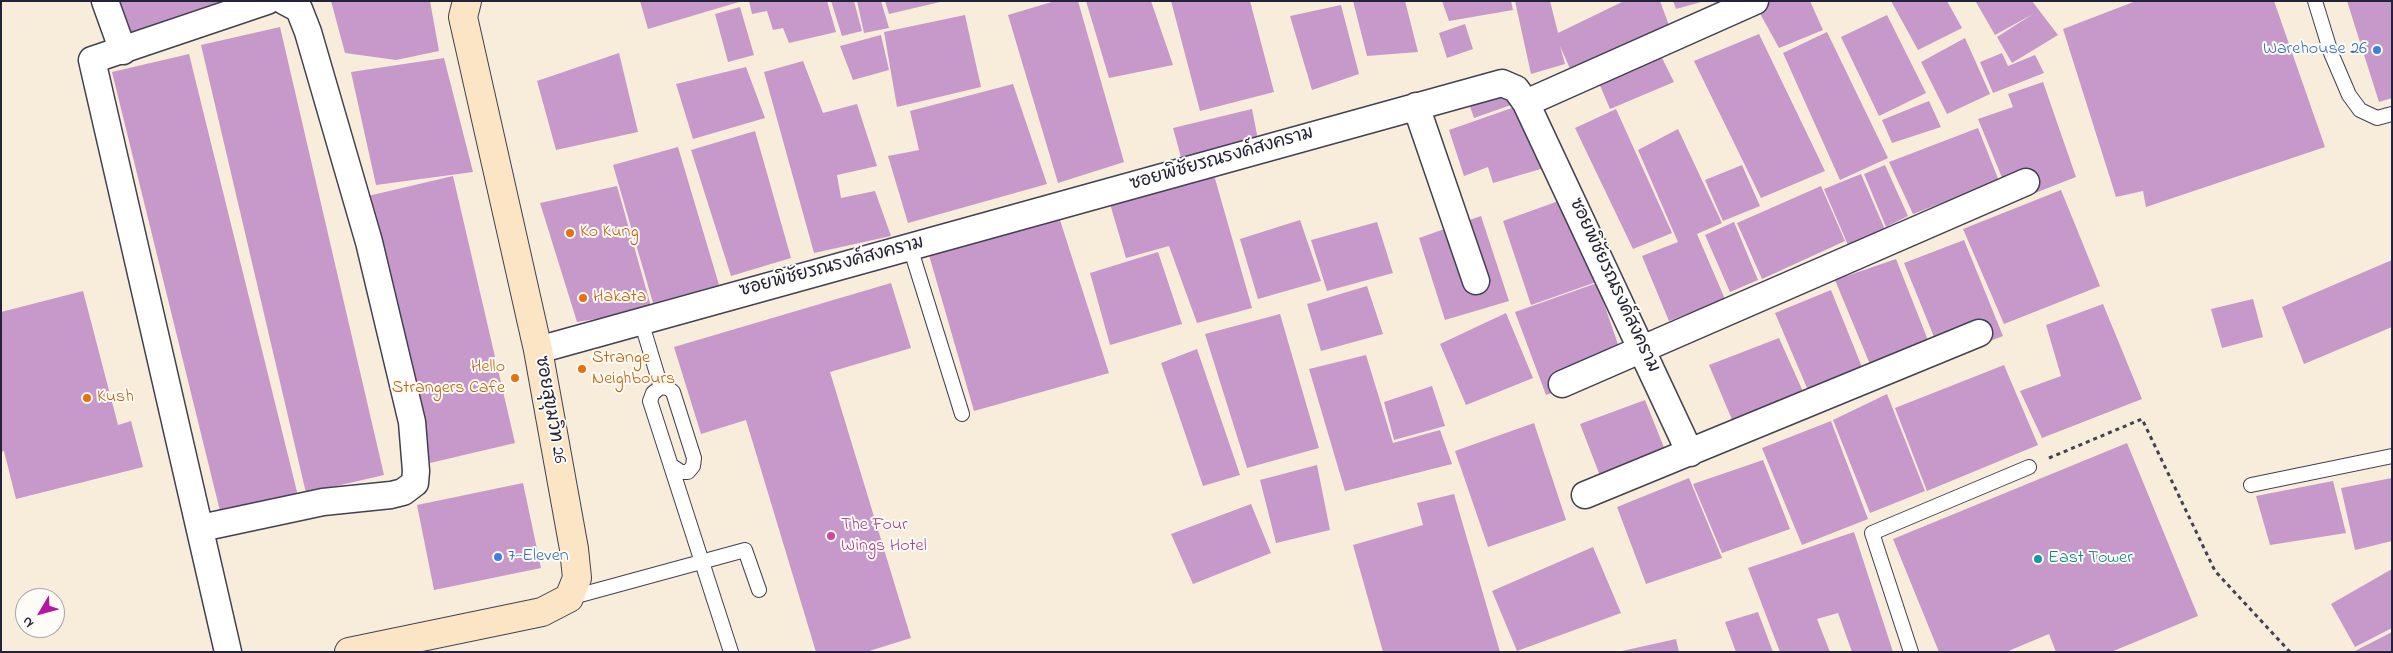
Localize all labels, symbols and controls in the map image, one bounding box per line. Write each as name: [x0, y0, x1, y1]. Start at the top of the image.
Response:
place label: Warehouse 26: [2263, 39, 2367, 61]
marker: Warehouse 26: [2371, 44, 2383, 56]
street label: ซอยพิชัยรณรงค์สงคราม: [1128, 123, 1316, 197]
street label: ซอยพิชัยรณรงค์สงคราม: [1563, 195, 1663, 377]
place label: Ko Kung: [580, 222, 639, 244]
marker: Ko Kung: [564, 227, 576, 239]
street label: ซอยพิชัยรณรงค์สงคราม: [737, 233, 927, 303]
place label: Hakata: [593, 287, 647, 309]
marker: Hakata: [577, 292, 589, 304]
place label: Strange Neighbours: [592, 348, 675, 390]
street label: ซอยสุขุมวิท 26: [529, 355, 569, 465]
place label: Hello Strangers Cafe: [392, 357, 505, 399]
marker: Strange Neighbours: [576, 363, 588, 375]
marker: Hello Strangers Cafe: [509, 372, 521, 384]
place label: Kush: [97, 387, 134, 409]
marker: Kush: [81, 392, 93, 404]
place label: The Four Wings Hotel: [841, 515, 927, 558]
marker: The Four Wings Hotel: [825, 530, 837, 542]
place label: 7-Eleven: [508, 546, 569, 568]
place label: East Tower: [2048, 548, 2133, 570]
marker: 7-Eleven: [492, 551, 504, 563]
marker: East Tower: [2032, 553, 2044, 565]
north arrow: [15, 588, 65, 638]
text: N: [17, 612, 40, 632]

